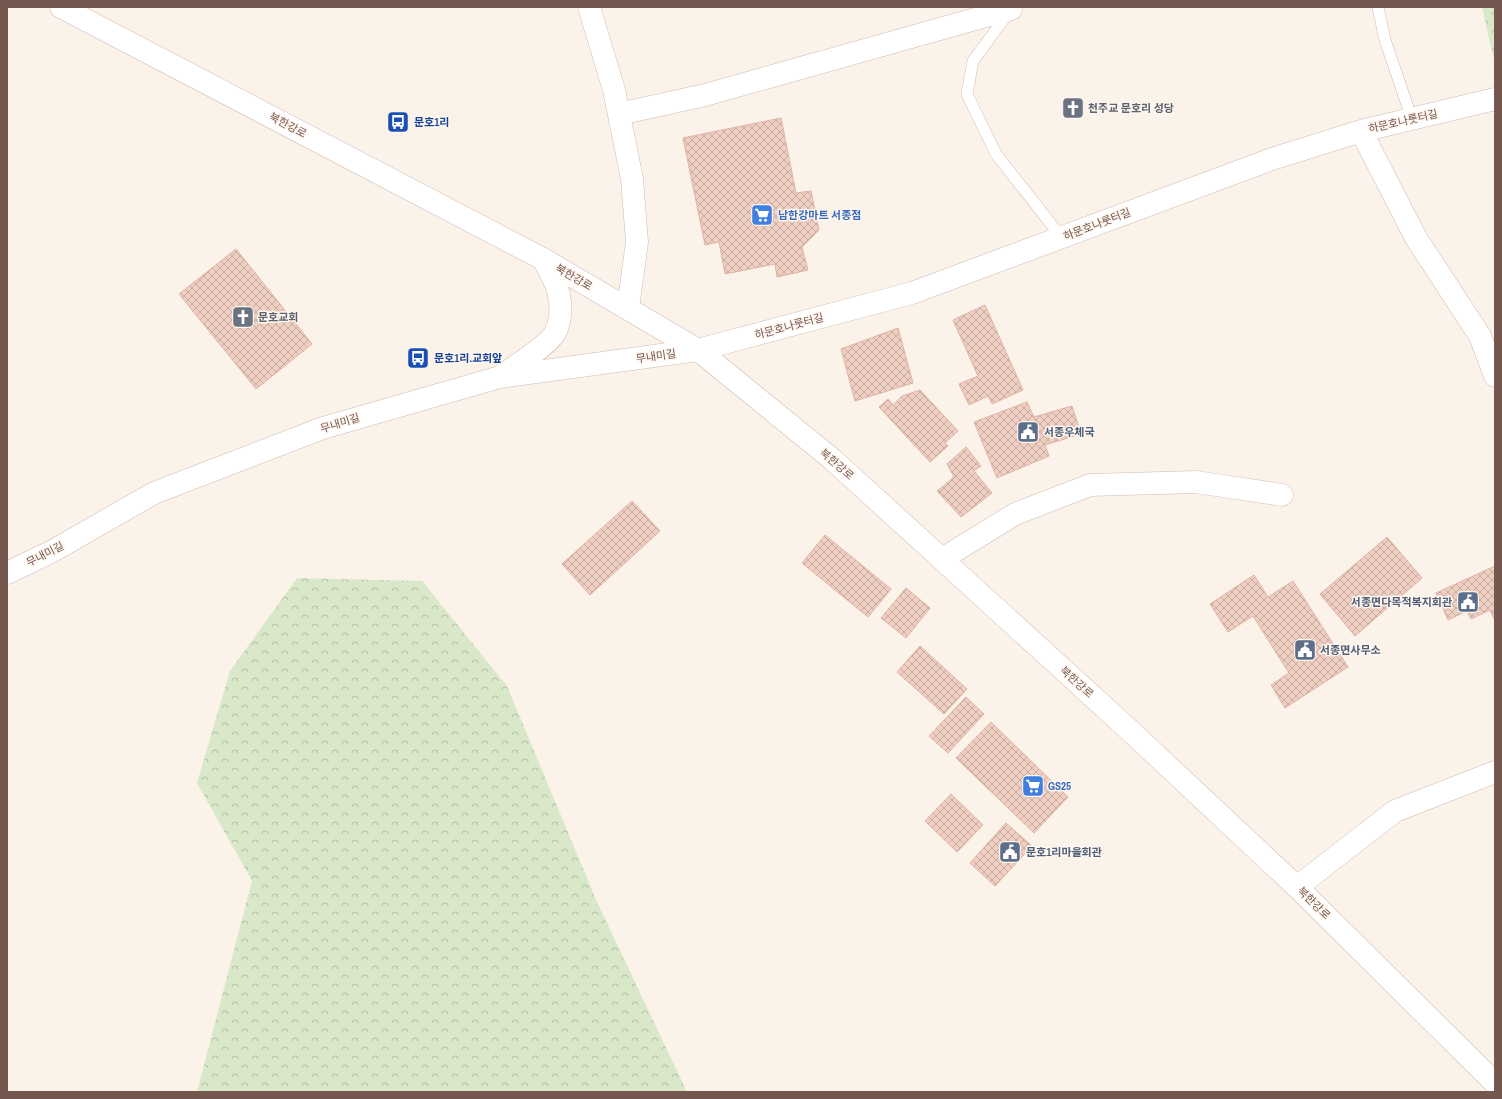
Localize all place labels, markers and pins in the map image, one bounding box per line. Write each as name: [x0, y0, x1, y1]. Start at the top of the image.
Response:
church icon: 천주교 문호리 성당: [1060, 95, 1086, 121]
place label: 천주교 문호리 성당: [1088, 101, 1174, 115]
bus stop icon: 문호1리: [385, 109, 411, 135]
place label: 문호1리: [414, 115, 449, 129]
supermarket icon: 남한강마트 서종점: [749, 202, 775, 228]
place label: 남한강마트 서종점: [778, 208, 861, 222]
church icon: 문호교회: [230, 304, 256, 330]
place label: 문호교회: [258, 310, 298, 324]
bus stop icon: 문호1리.교회앞: [405, 345, 431, 371]
place label: 문호1리.교회앞: [434, 351, 502, 365]
public building icon: 서종우체국: [1015, 419, 1041, 445]
place label: 서종우체국: [1044, 425, 1095, 439]
public building icon: 서종면다목적복지회관: [1455, 589, 1481, 615]
place label: 서종면다목적복지회관: [1351, 595, 1452, 609]
public building icon: 서종면사무소: [1292, 637, 1318, 663]
place label: 서종면사무소: [1320, 643, 1381, 657]
supermarket icon: GS25: [1020, 773, 1046, 799]
place label: GS25: [1048, 779, 1071, 793]
public building icon: 문호1리마을회관: [997, 839, 1023, 865]
place label: 문호1리마을회관: [1026, 845, 1102, 859]

